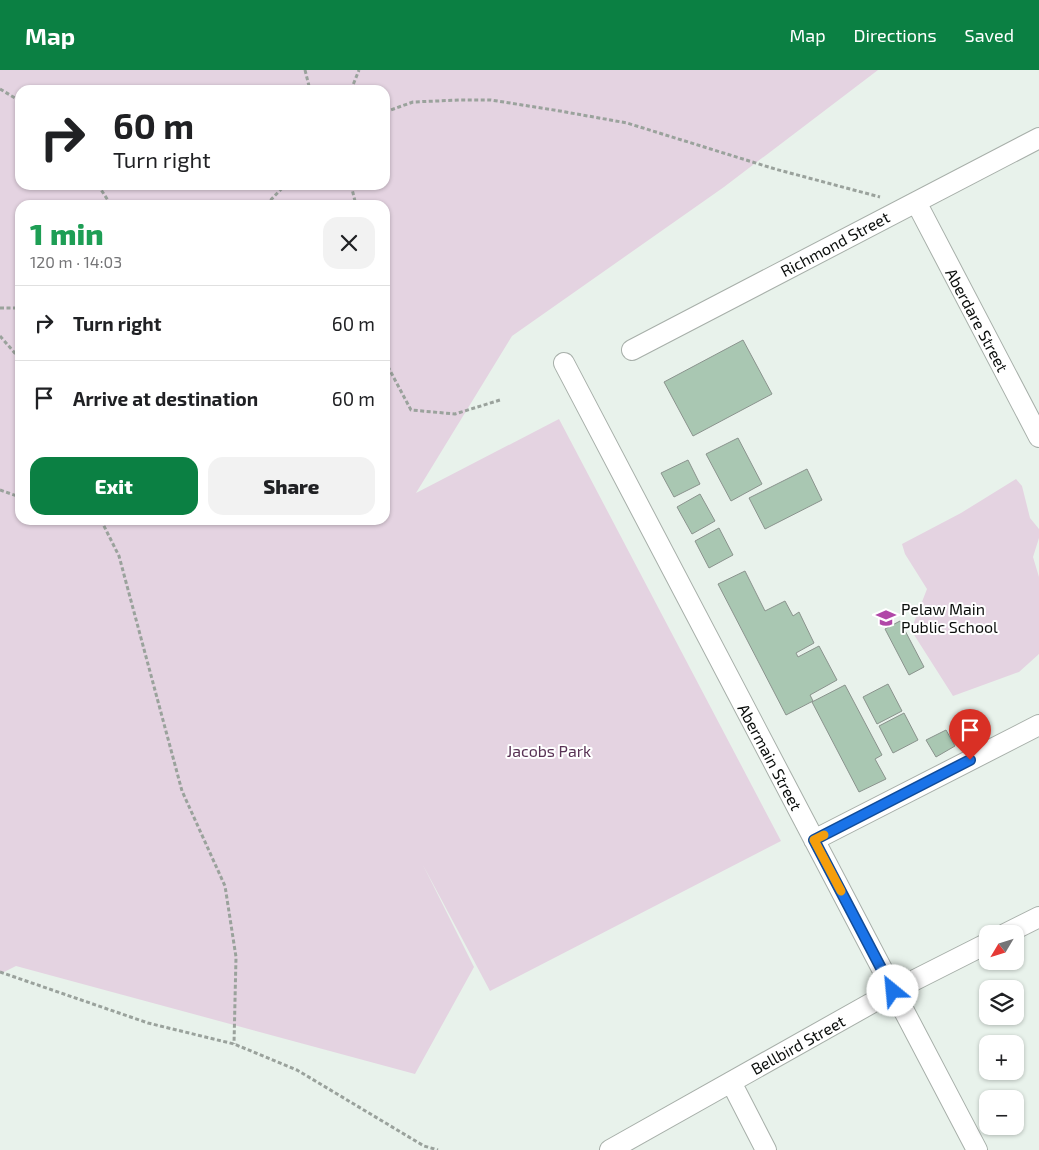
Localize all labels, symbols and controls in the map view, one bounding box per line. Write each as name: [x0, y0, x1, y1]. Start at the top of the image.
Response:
text: Map: [25, 21, 75, 50]
text: Map: [789, 24, 826, 46]
text: Directions: [854, 24, 937, 46]
text: Saved: [965, 24, 1014, 46]
text: 60 m: [113, 104, 194, 146]
icon: right: [30, 105, 95, 170]
text: Turn right: [113, 146, 211, 172]
street label: Richmond Street: [777, 207, 892, 280]
text: 1 min: [30, 215, 104, 251]
button: close: [323, 217, 375, 269]
text: 120 m · 14:03: [30, 252, 122, 271]
street label: Aberdare Street: [942, 265, 1013, 375]
icon: right: [30, 309, 58, 337]
text: Turn right: [73, 312, 161, 335]
text: 60 m: [332, 312, 375, 335]
icon: arrive: [30, 384, 58, 412]
text: Arrive at destination: [73, 387, 258, 410]
text: 60 m: [332, 387, 375, 410]
button: Exit: [30, 457, 198, 515]
button: Share: [208, 457, 375, 515]
place label: Pelaw Main Public School: [901, 599, 998, 636]
school or university icon: Pelaw Main Public School: [875, 607, 897, 629]
street label: Abermain Street: [734, 700, 807, 813]
pin: [949, 709, 991, 760]
icon: arrive: [956, 716, 984, 744]
park label: Jacobs Park: [507, 741, 591, 760]
north arrow: [979, 925, 1024, 970]
map controls: [979, 925, 1024, 1135]
position arrow: [866, 964, 918, 1016]
button: layers: [979, 980, 1024, 1025]
street label: Bellbird Street: [747, 1011, 848, 1078]
button: +: [979, 1035, 1024, 1080]
button: −: [979, 1090, 1024, 1135]

